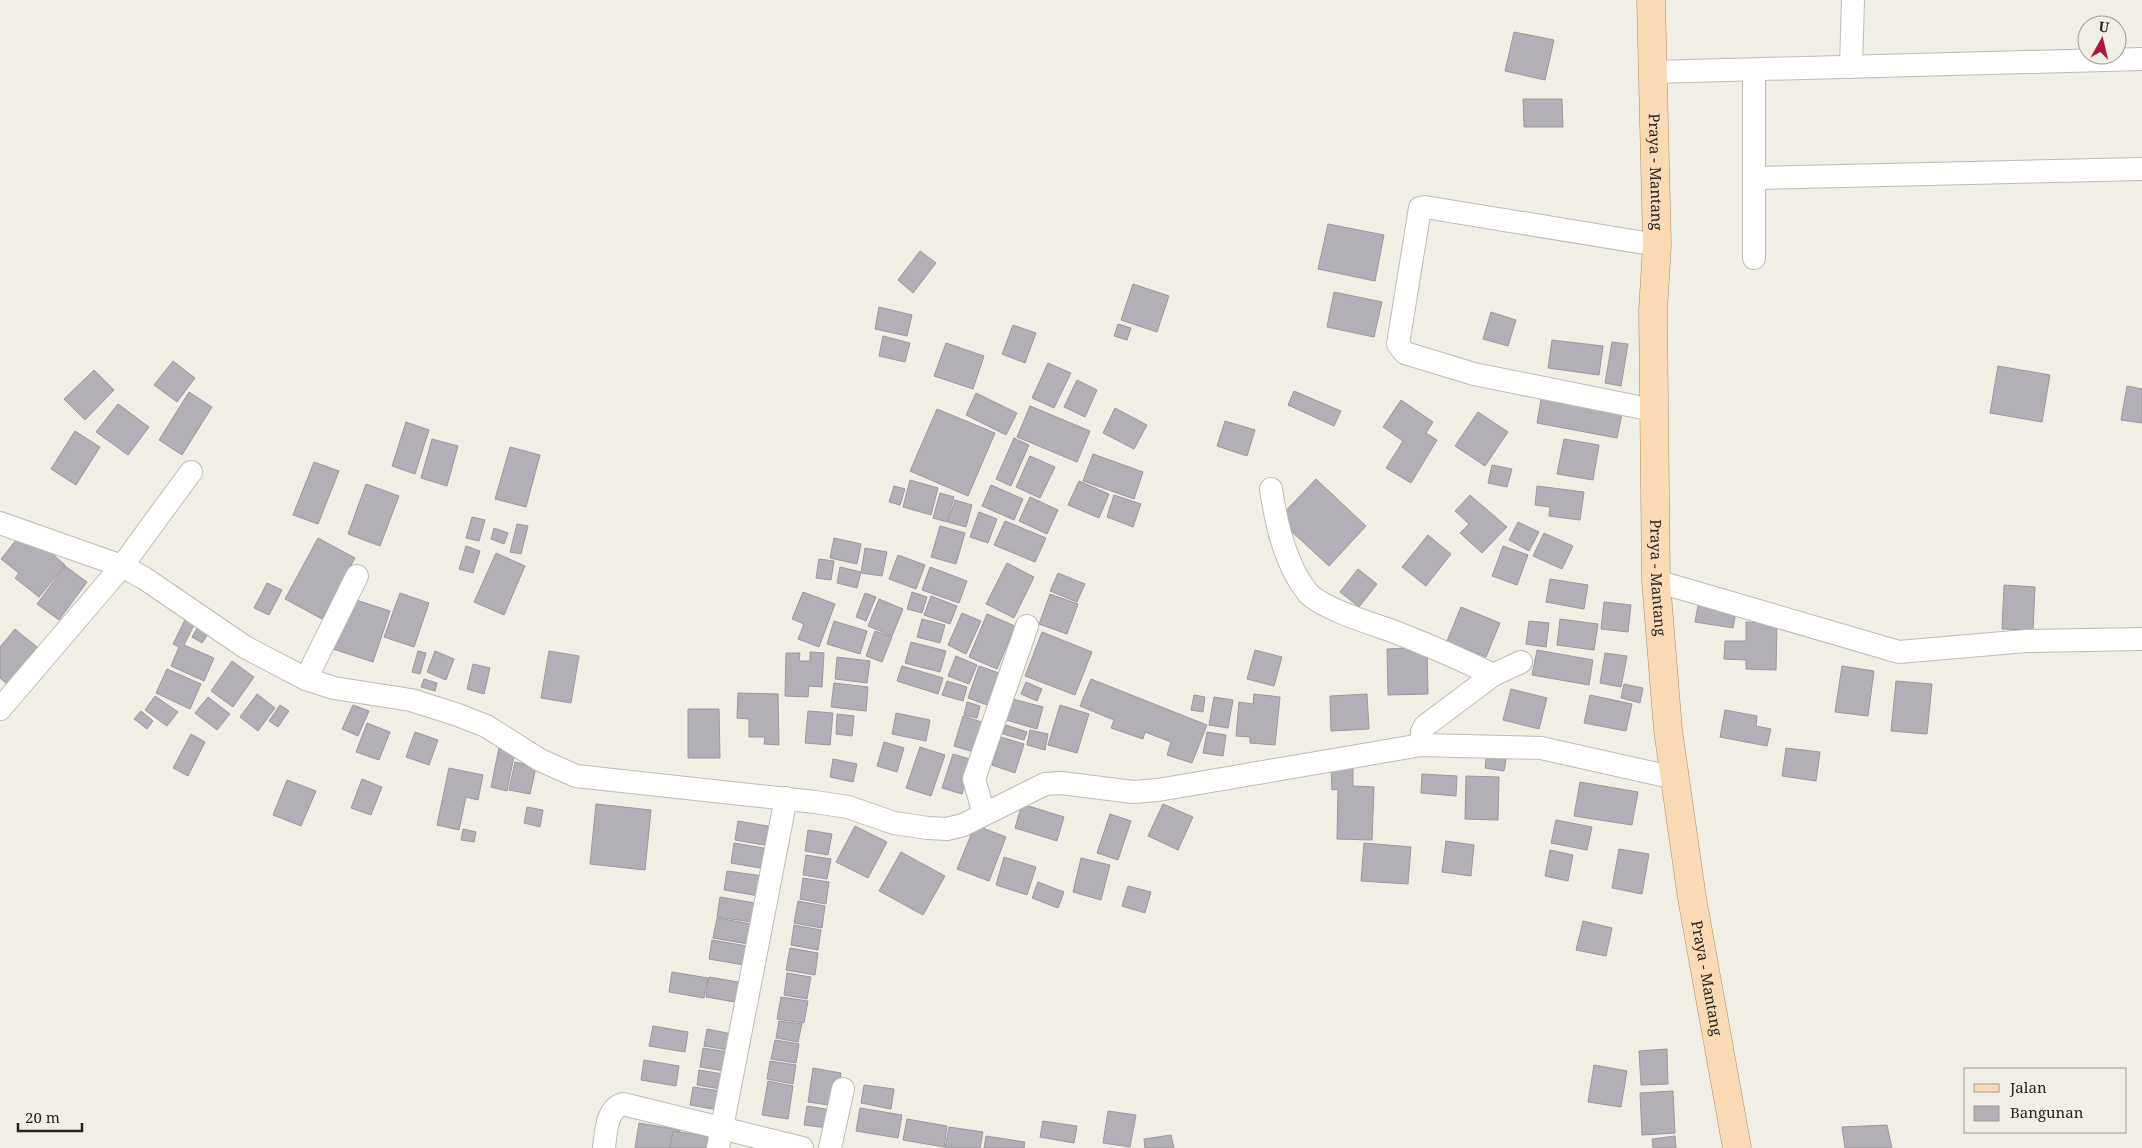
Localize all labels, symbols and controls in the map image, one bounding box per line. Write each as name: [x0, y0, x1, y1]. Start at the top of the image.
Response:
north arrow: [2077, 15, 2127, 65]
text: U: [2097, 16, 2111, 37]
street label: Praya - Mantang: [1645, 113, 1668, 231]
street label: Praya - Mantang: [1646, 519, 1671, 637]
street label: Praya - Mantang: [1687, 919, 1728, 1038]
legend: [1964, 1068, 2127, 1133]
text: Jalan: [2009, 1077, 2047, 1097]
scale bar: [18, 1100, 81, 1132]
text: Bangunan: [2010, 1102, 2084, 1122]
text: 20 m: [25, 1107, 60, 1127]

